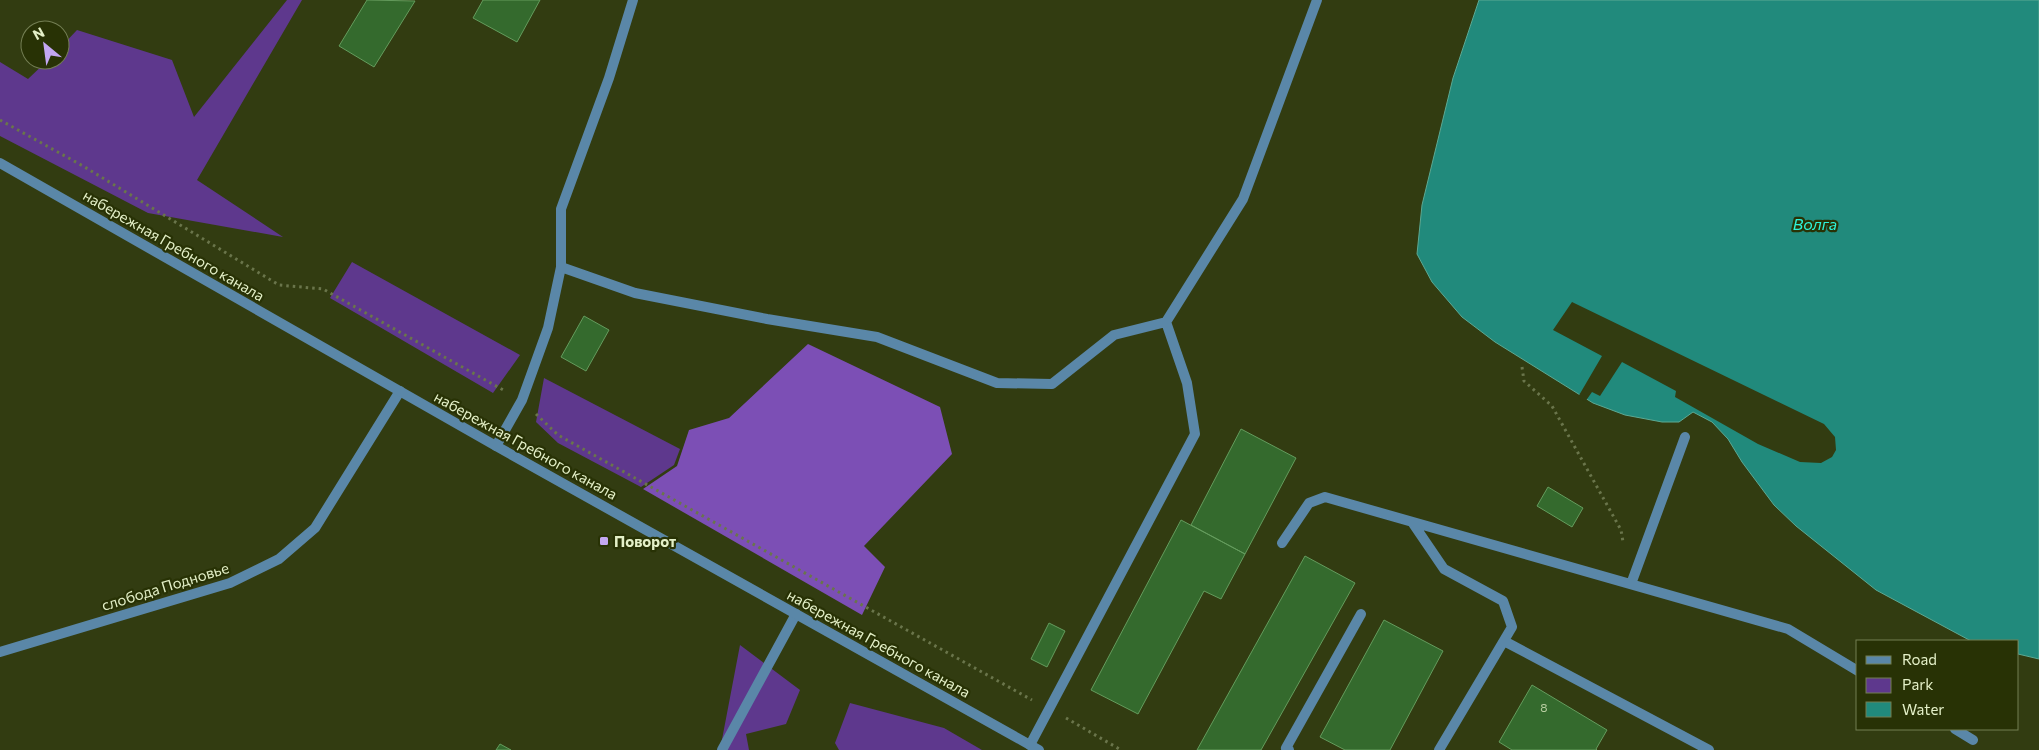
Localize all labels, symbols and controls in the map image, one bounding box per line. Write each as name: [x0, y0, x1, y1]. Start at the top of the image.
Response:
north arrow: [20, 20, 70, 70]
text: N: [30, 23, 47, 43]
street label: набережная Гребного канала: [80, 186, 268, 304]
water label: Волга: [1793, 214, 1837, 233]
street label: набережная Гребного канала: [431, 387, 621, 503]
place label: Поворот: [614, 532, 676, 550]
marker: Поворот: [598, 535, 610, 547]
street label: слобода Подновье: [99, 558, 231, 614]
street label: набережная Гребного канала: [784, 585, 974, 701]
legend: [1856, 640, 2019, 730]
text: Road: [1902, 650, 1937, 668]
text: Park: [1902, 675, 1933, 693]
house number: 8: [1540, 700, 1548, 714]
text: Water: [1902, 700, 1944, 718]

